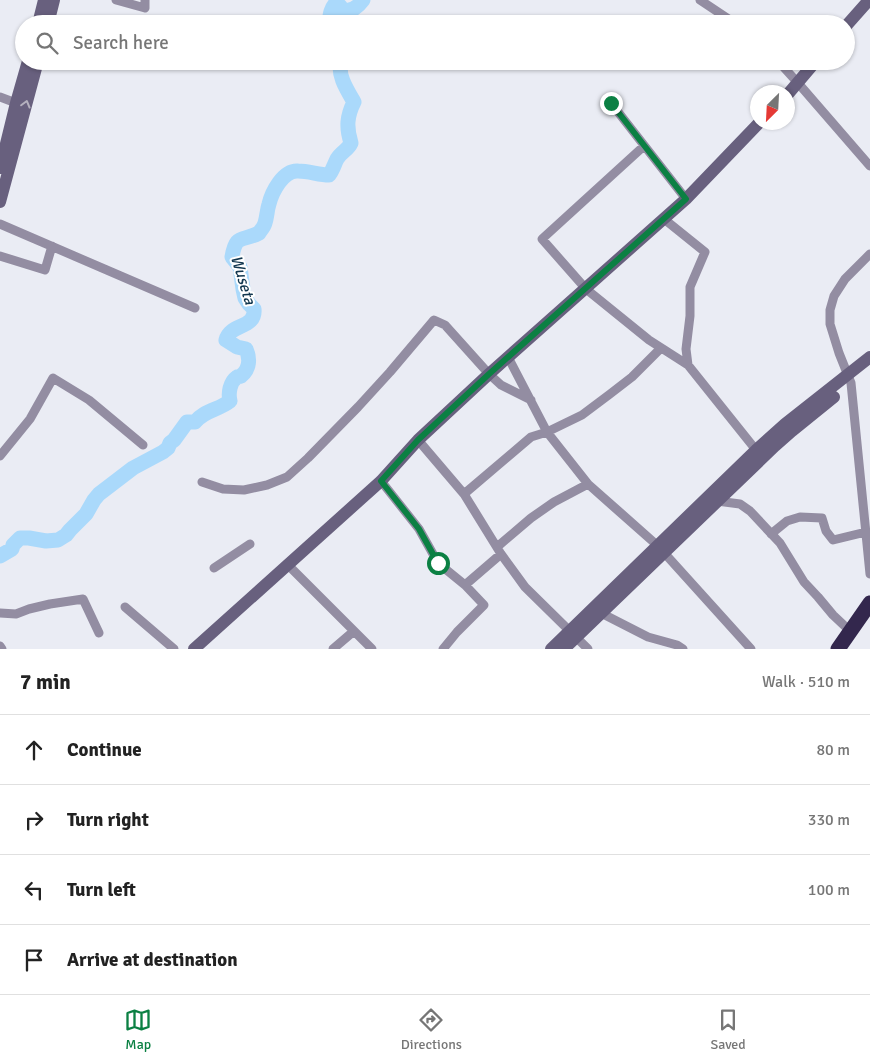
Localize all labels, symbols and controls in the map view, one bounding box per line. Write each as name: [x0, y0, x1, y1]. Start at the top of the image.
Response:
search box: [15, 15, 855, 70]
icon: search: [33, 29, 61, 57]
text: Search here: [73, 31, 169, 55]
north arrow: [750, 85, 795, 130]
route end: [600, 92, 623, 115]
one-way arrow: [20, 100, 31, 109]
water label: Wuseta: [226, 253, 260, 308]
route start: [427, 552, 450, 575]
text: 7 min: [20, 669, 71, 695]
text: Walk · 510 m: [762, 672, 850, 692]
icon: ahead: [20, 736, 48, 764]
text: Continue: [67, 738, 142, 762]
text: 80 m: [816, 740, 850, 760]
icon: right: [20, 806, 48, 834]
text: Turn right: [67, 808, 149, 832]
text: 330 m: [808, 810, 850, 830]
icon: left: [20, 876, 48, 904]
text: Turn left: [67, 878, 136, 902]
text: 100 m: [808, 880, 850, 900]
icon: arrive: [20, 946, 48, 974]
text: Arrive at destination: [67, 948, 238, 972]
tab: Map: [124, 1006, 152, 1053]
tab: Directions: [401, 1006, 462, 1053]
tab: Saved: [710, 1006, 746, 1053]

